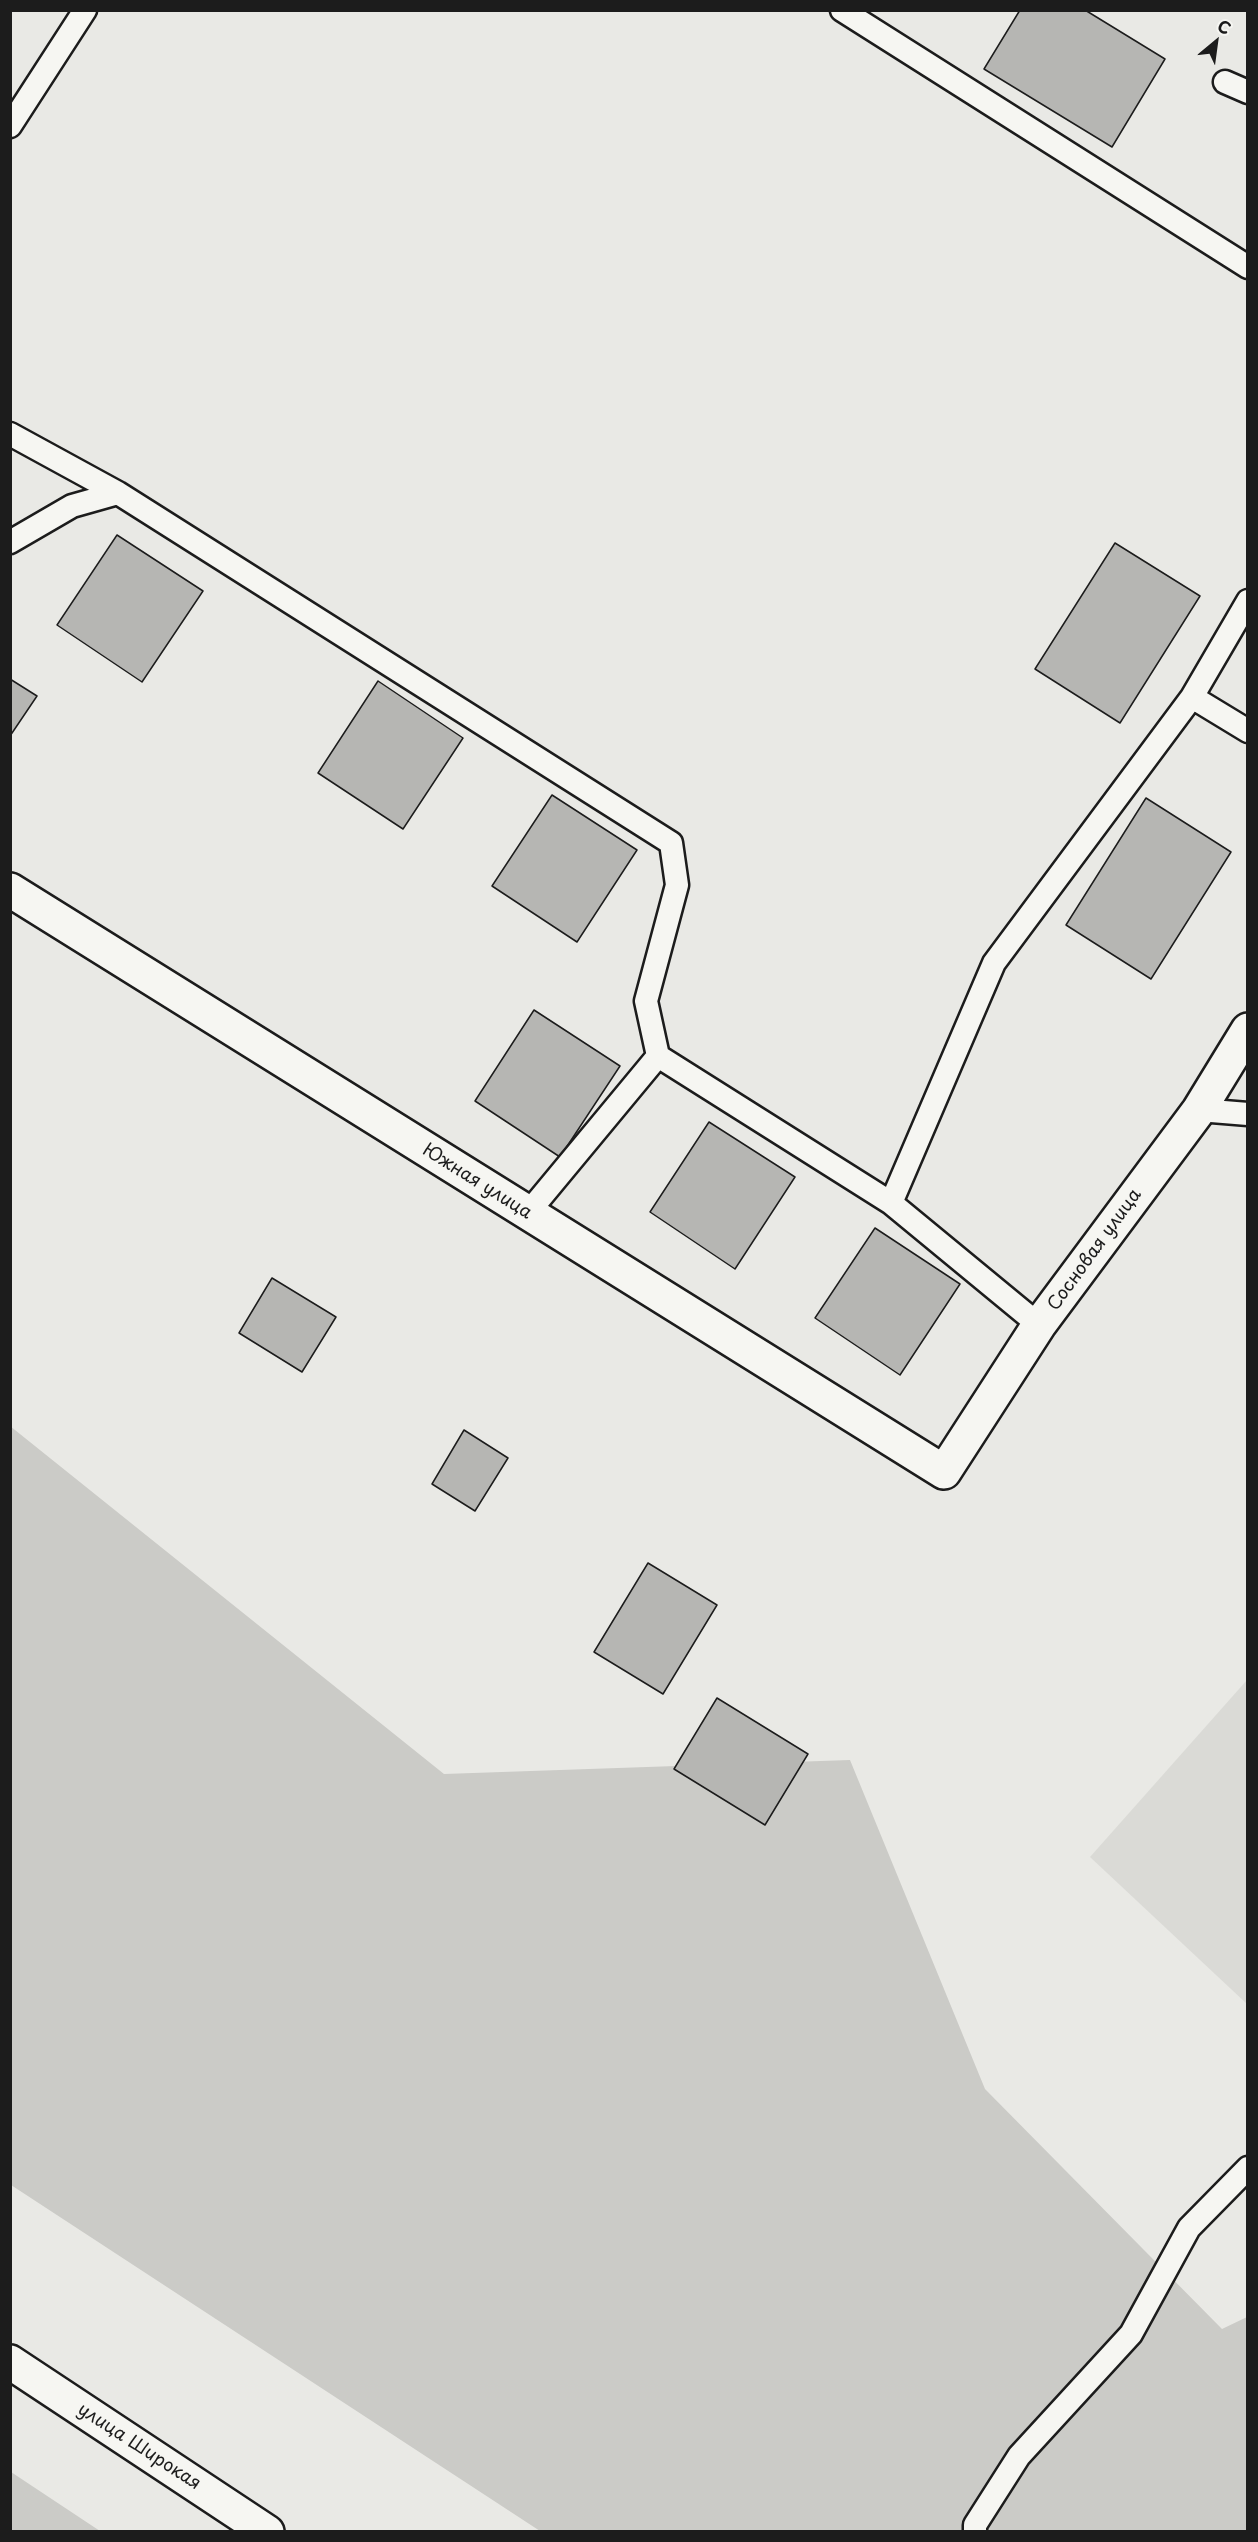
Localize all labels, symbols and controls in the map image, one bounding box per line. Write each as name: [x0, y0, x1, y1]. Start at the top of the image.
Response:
north arrow: [1186, 12, 1246, 72]
text: С: [1214, 13, 1236, 40]
street label: Южная улица: [418, 1140, 536, 1224]
street label: Сосновая улица: [1044, 1185, 1146, 1315]
street label: улица Широкая: [73, 2399, 205, 2495]

